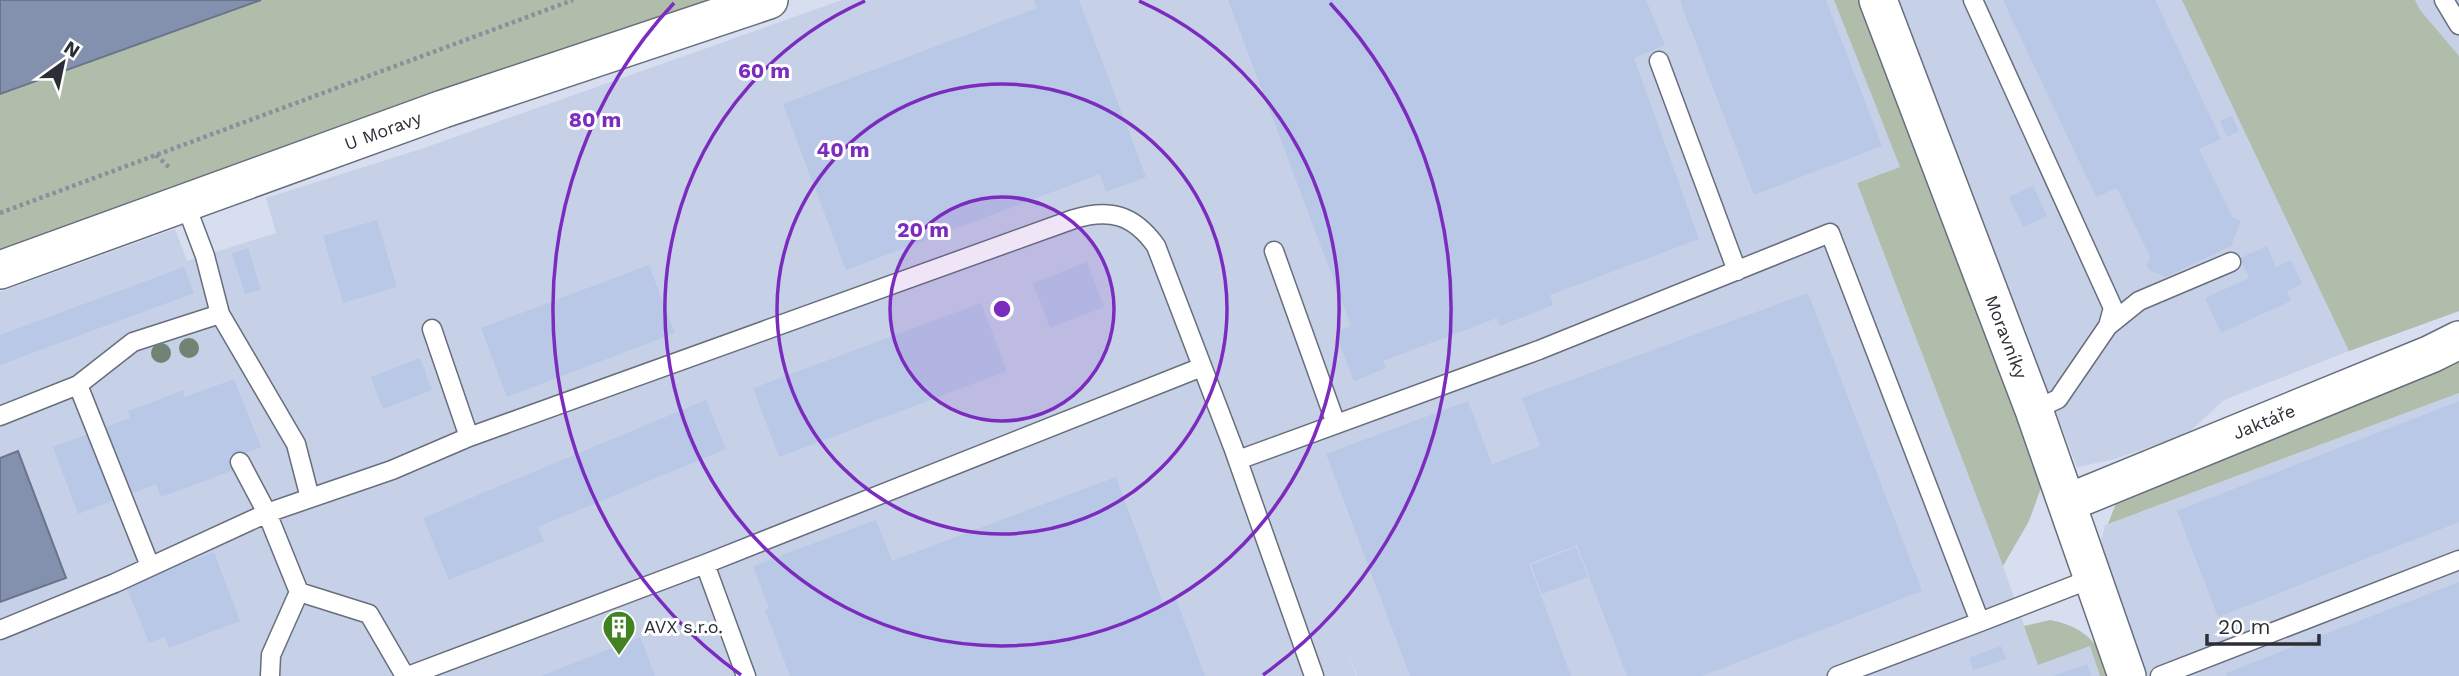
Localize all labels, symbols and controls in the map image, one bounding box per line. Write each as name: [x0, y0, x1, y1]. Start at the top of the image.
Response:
north arrow: [28, 28, 98, 98]
text: N: [60, 36, 84, 63]
text: 60 m: [738, 58, 790, 83]
street label: U Moravy: [341, 107, 425, 154]
text: 80 m: [569, 107, 621, 132]
text: 40 m: [817, 137, 869, 162]
text: 20 m: [897, 217, 949, 242]
street label: Moravníky: [1981, 292, 2032, 382]
centre of rings: [990, 297, 1014, 321]
street label: Jaktáře: [2230, 400, 2298, 444]
scale bar: [2207, 602, 2319, 646]
building icon: AVX s.r.o.: [600, 608, 638, 657]
text: 20 m: [2218, 614, 2270, 639]
place label: AVX s.r.o.: [644, 616, 723, 637]

